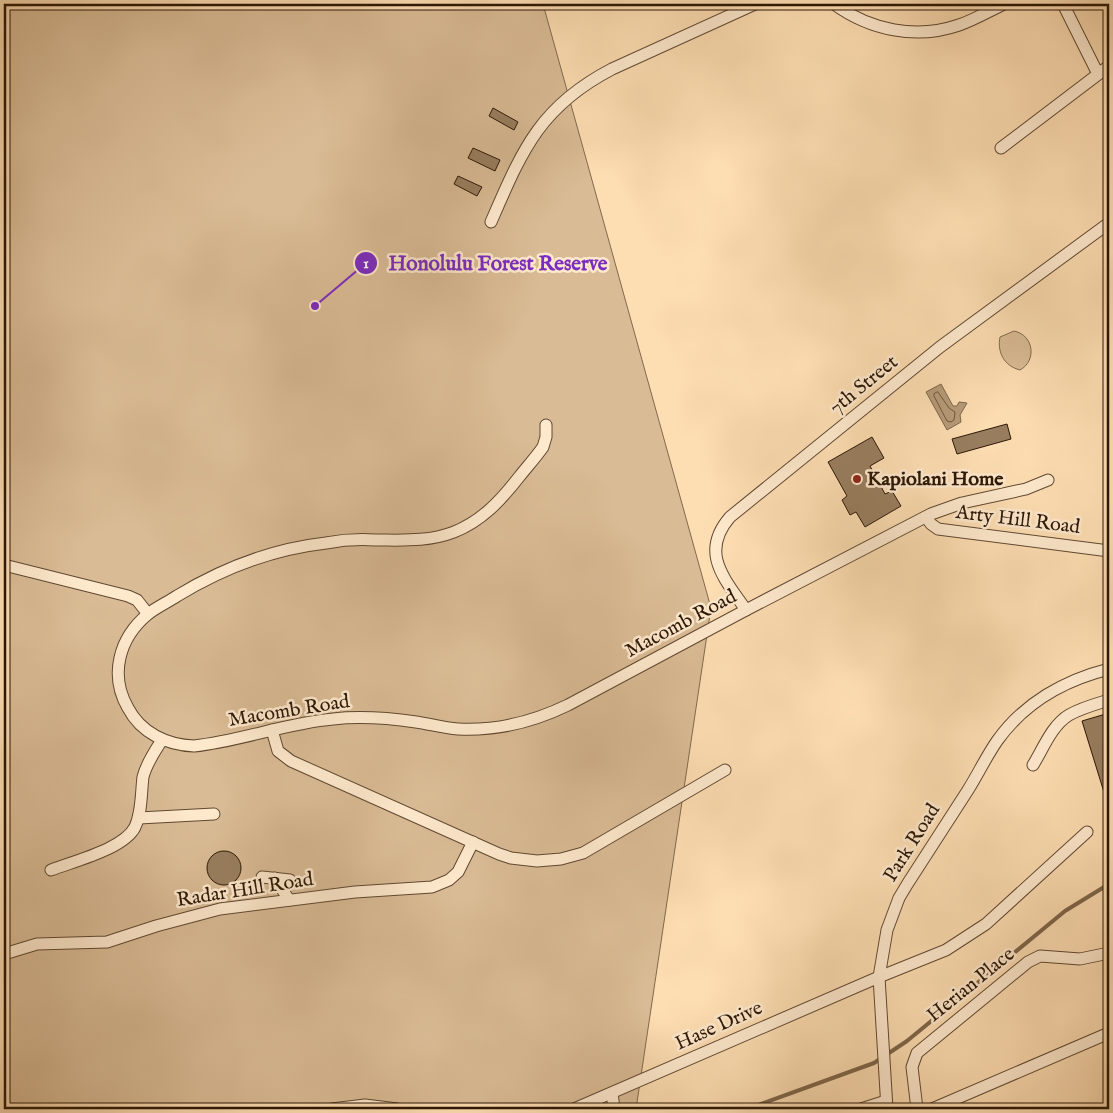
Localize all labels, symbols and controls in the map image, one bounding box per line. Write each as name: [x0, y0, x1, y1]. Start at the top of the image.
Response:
callout: Honolulu Forest Reserve: [354, 245, 618, 281]
text: Honolulu Forest Reserve: [388, 251, 608, 278]
text: 1: [363, 254, 369, 273]
street label: 7th Street: [825, 350, 903, 420]
place label: Kapiolani Home: [867, 467, 1004, 492]
marker: Kapiolani Home: [851, 473, 863, 485]
street label: Arty Hill Road: [953, 500, 1082, 540]
street label: Macomb Road: [621, 584, 741, 664]
street label: Macomb Road: [227, 689, 352, 733]
street label: Park Road: [878, 799, 946, 887]
street label: Radar Hill Road: [175, 867, 315, 913]
street label: Herian Place: [922, 942, 1020, 1028]
street label: Hase Drive: [671, 996, 767, 1056]

